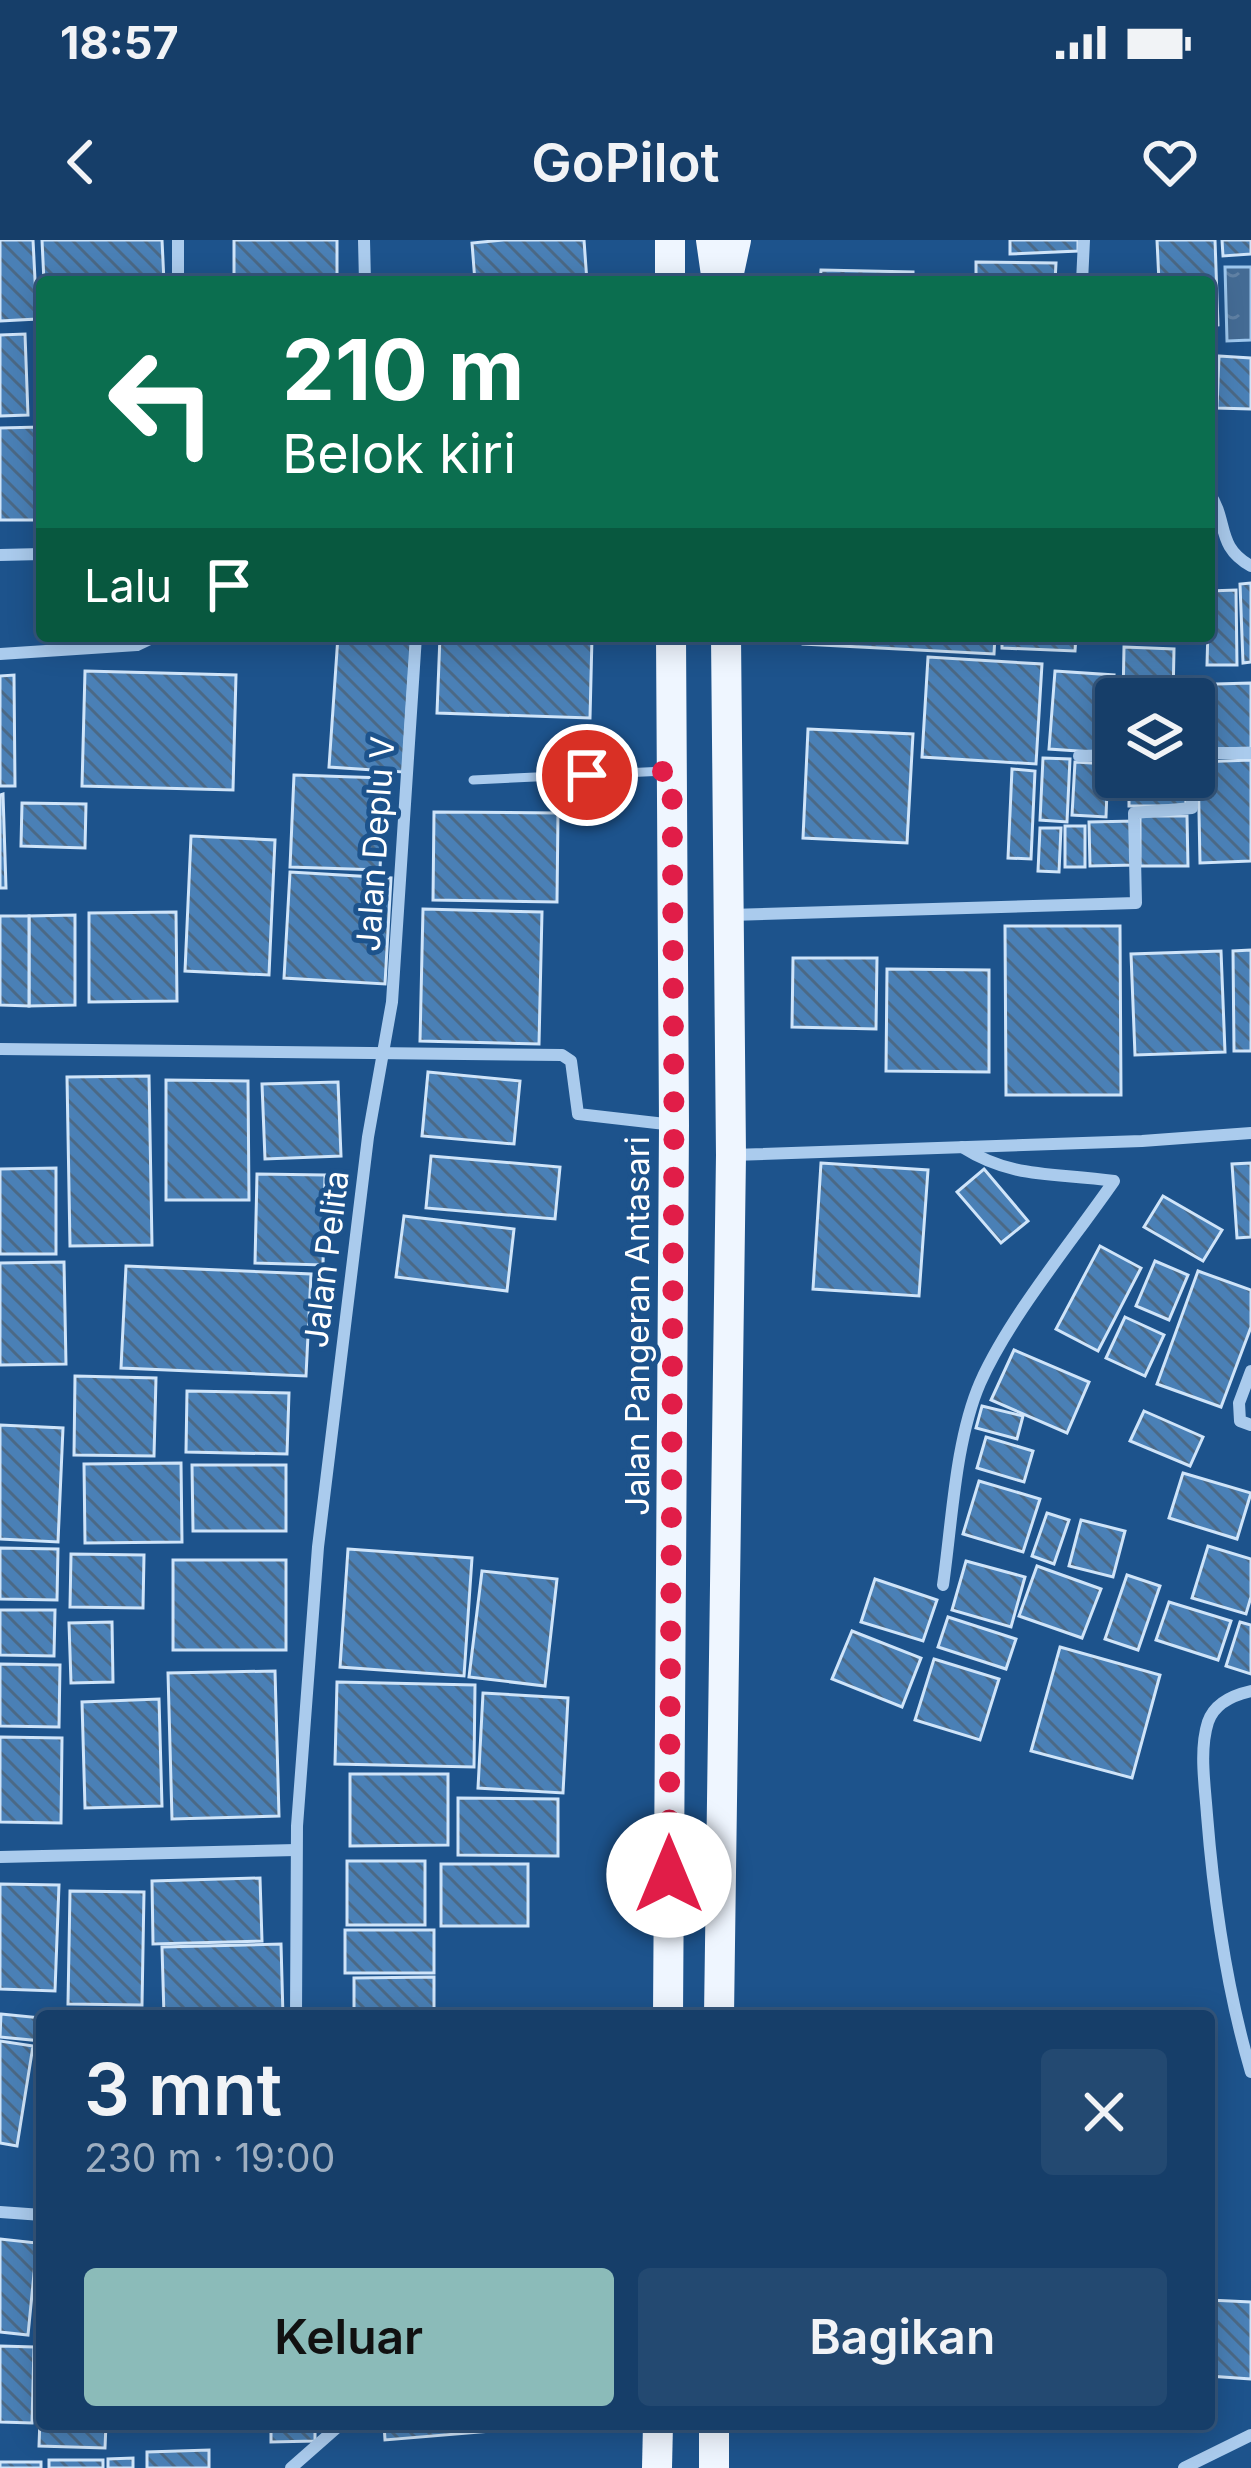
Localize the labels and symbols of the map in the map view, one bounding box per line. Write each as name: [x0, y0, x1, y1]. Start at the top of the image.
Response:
pin: [536, 724, 638, 826]
street label: Jalan Deplu V: [348, 735, 402, 953]
street label: Jalan Pangeran Antasari: [617, 1136, 657, 1516]
street label: Jalan Pelita: [295, 1168, 357, 1350]
position arrow: [606, 1812, 732, 1938]

